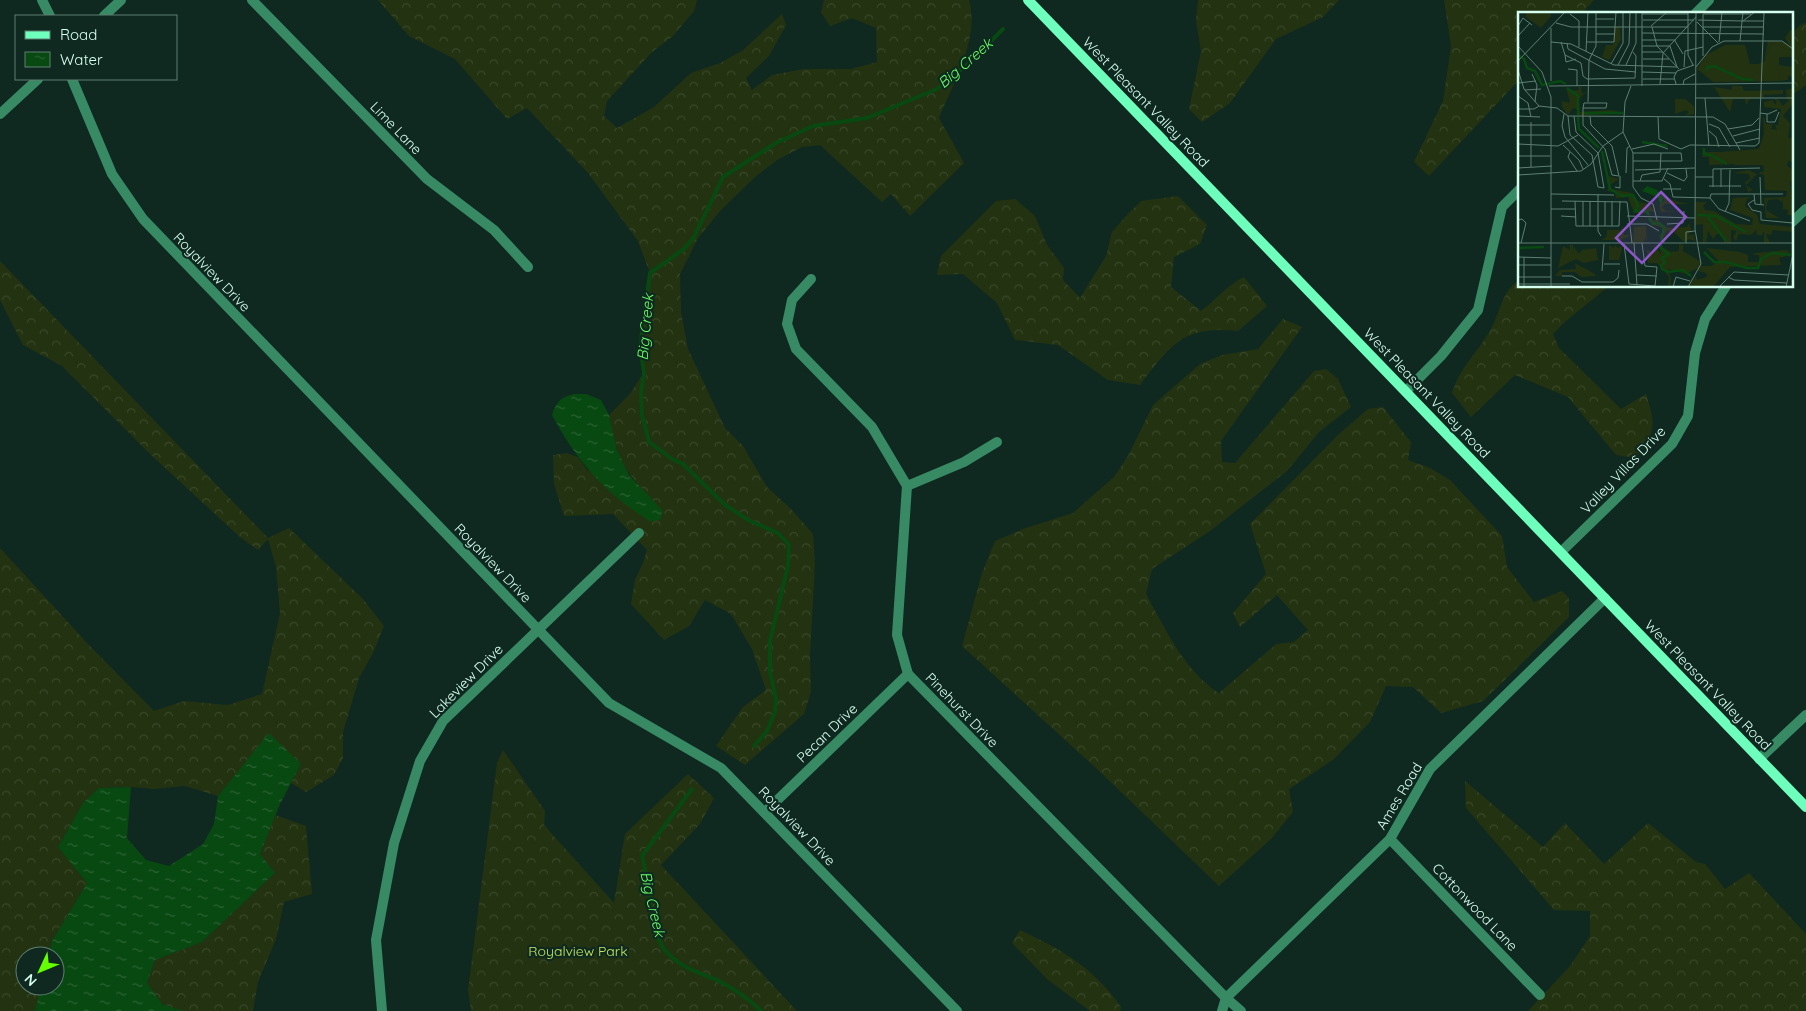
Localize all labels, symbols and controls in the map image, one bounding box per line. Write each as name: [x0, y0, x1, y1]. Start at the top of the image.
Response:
inset map: [1518, 12, 1794, 288]
legend: [15, 15, 178, 80]
text: Road: [60, 25, 97, 44]
water label: Big Creek: [934, 33, 998, 92]
street label: West Pleasant Valley Road: [1079, 33, 1213, 171]
text: Water: [60, 50, 103, 69]
street label: Lime Lane: [366, 98, 426, 158]
street label: Royalview Drive: [170, 229, 254, 316]
water label: Big Creek: [633, 291, 658, 361]
street label: West Pleasant Valley Road: [1360, 324, 1494, 462]
street label: Valley Villas Drive: [1577, 422, 1669, 518]
street label: Royalview Drive: [451, 520, 535, 607]
street label: West Pleasant Valley Road: [1641, 616, 1775, 754]
street label: Lakeview Drive: [425, 640, 507, 722]
street label: Pinehurst Drive: [922, 669, 1002, 751]
street label: Pecan Drive: [793, 700, 861, 766]
street label: Ames Road: [1372, 759, 1426, 833]
street label: Royalview Drive: [755, 783, 839, 870]
street label: Cottonwood Lane: [1428, 859, 1522, 955]
water label: Big Creek: [636, 869, 670, 941]
park label: Royalview Park: [528, 942, 628, 960]
north arrow: [15, 946, 65, 996]
text: N: [21, 970, 41, 990]

